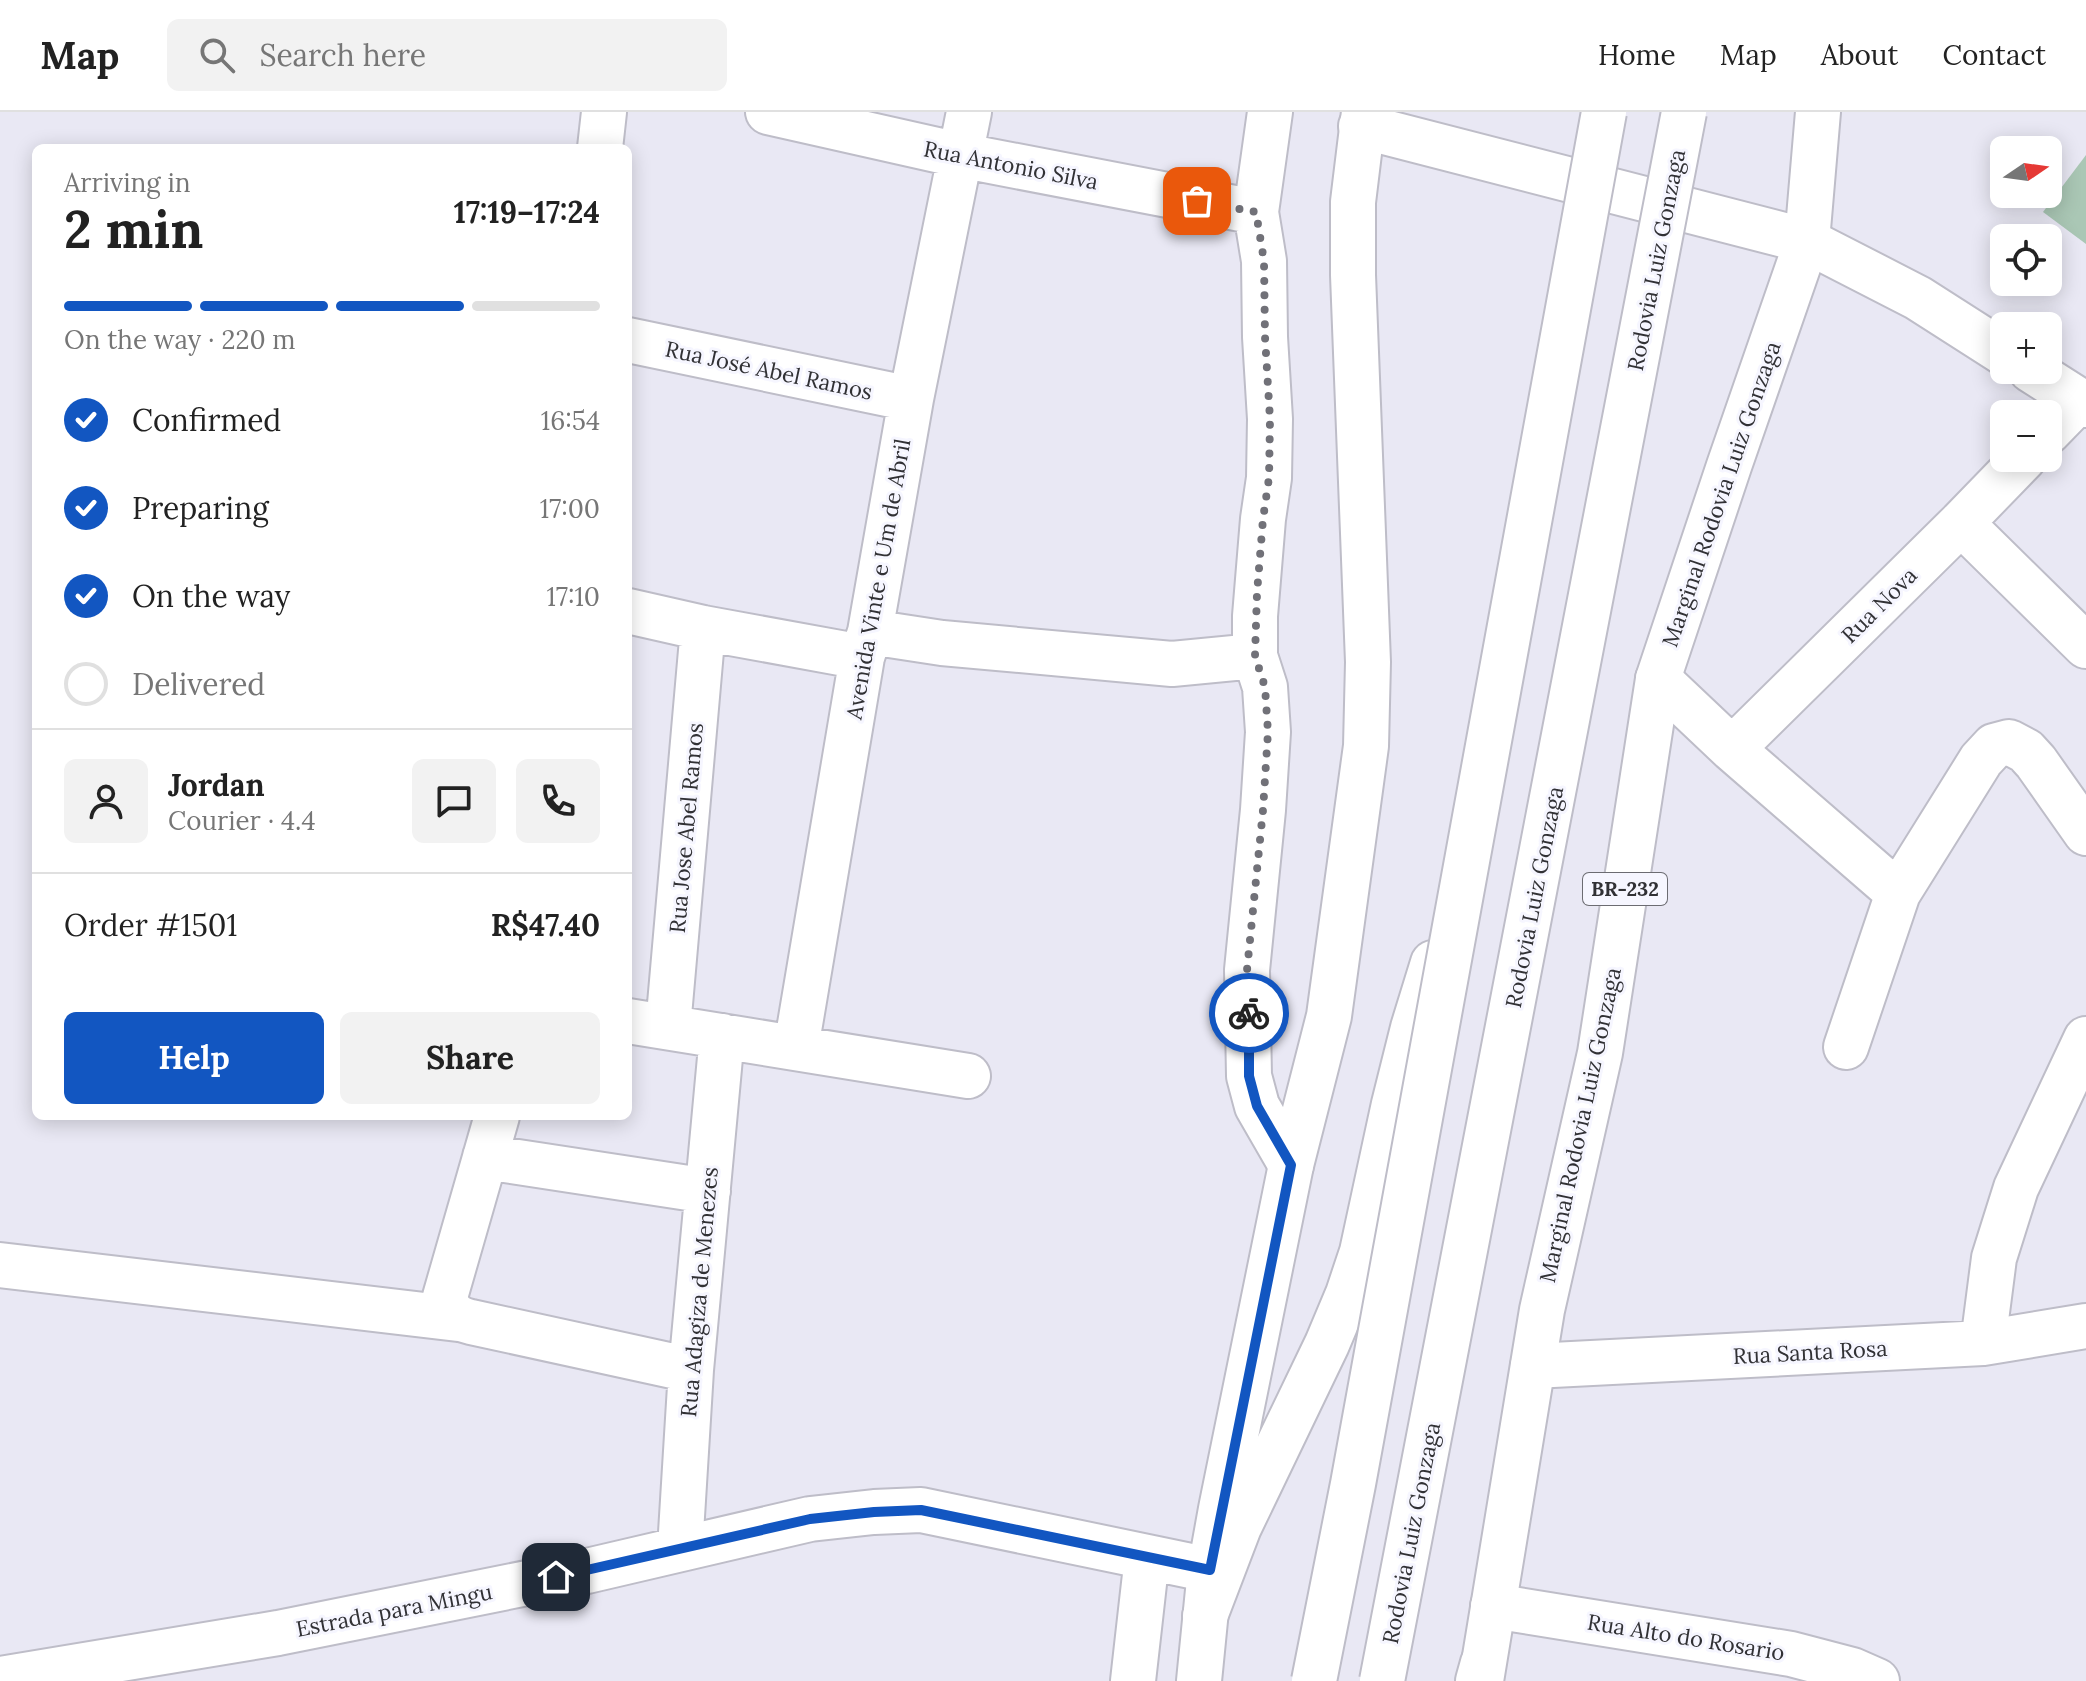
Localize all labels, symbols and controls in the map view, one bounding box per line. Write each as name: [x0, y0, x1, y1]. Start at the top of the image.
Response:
search box: [167, 19, 727, 91]
text: Map: [40, 31, 119, 79]
icon: search: [195, 33, 239, 77]
text: Search here: [259, 36, 426, 74]
text: Home: [1598, 37, 1676, 73]
text: Map: [1720, 37, 1777, 73]
text: About: [1821, 37, 1898, 73]
text: Contact: [1942, 37, 2046, 73]
street label: Rua Antonio Silva: [921, 134, 1101, 196]
north arrow: [1990, 136, 2062, 208]
map controls: [1990, 136, 2062, 472]
street label: Rodovia Luiz Gonzaga: [1621, 147, 1691, 373]
text: Arriving in: [64, 166, 191, 199]
pin: [1163, 167, 1231, 235]
icon: bag: [1175, 179, 1219, 223]
text: 17:19–17:24: [454, 193, 600, 231]
text: 2 min: [64, 196, 203, 262]
button: locate: [1990, 224, 2062, 296]
button: +: [1990, 312, 2062, 384]
text: On the way · 220 m: [64, 323, 296, 356]
street label: Rua José Abel Ramos: [663, 334, 875, 406]
street label: Marginal Rodovia Luiz Gonzaga: [1655, 338, 1787, 650]
icon: check: [64, 398, 108, 442]
button: −: [1990, 400, 2062, 472]
text: Confirmed: [132, 401, 281, 439]
text: 16:54: [541, 404, 600, 437]
street label: Avenida Vinte e Um de Abril: [839, 436, 916, 723]
icon: check: [64, 486, 108, 530]
text: Preparing: [132, 489, 269, 527]
text: 17:00: [540, 492, 600, 525]
street label: Rua Nova: [1835, 561, 1923, 649]
icon: check: [64, 574, 108, 618]
text: On the way: [132, 577, 290, 615]
text: 17:10: [546, 580, 600, 613]
text: Delivered: [132, 665, 265, 703]
street label: Rua Jose Abel Ramos: [663, 722, 709, 934]
button: person: [64, 759, 148, 843]
button: chat: [412, 759, 496, 843]
button: phone: [516, 759, 600, 843]
text: Jordan: [168, 766, 265, 804]
street label: Rodovia Luiz Gonzaga: [1499, 784, 1569, 1010]
text: Courier · 4.4: [168, 804, 316, 837]
road number: BR-232: [1583, 873, 1667, 905]
text: Order #1501: [64, 906, 237, 944]
text: R$47.40: [491, 906, 600, 944]
street label: Marginal Rodovia Luiz Gonzaga: [1533, 965, 1627, 1285]
courier: [1209, 973, 1289, 1053]
icon: bike: [1227, 991, 1271, 1035]
button: Help: [64, 1012, 324, 1104]
button: Share: [340, 1012, 600, 1104]
street label: Rua Adagiza de Menezes: [674, 1166, 724, 1418]
street label: Rua Santa Rosa: [1732, 1334, 1888, 1370]
street label: Rodovia Luiz Gonzaga: [1376, 1420, 1446, 1646]
pin: [522, 1543, 590, 1611]
icon: home: [534, 1555, 578, 1599]
street label: Estrada para Mingu: [293, 1577, 495, 1643]
street label: Rua Alto do Rosario: [1585, 1608, 1787, 1666]

